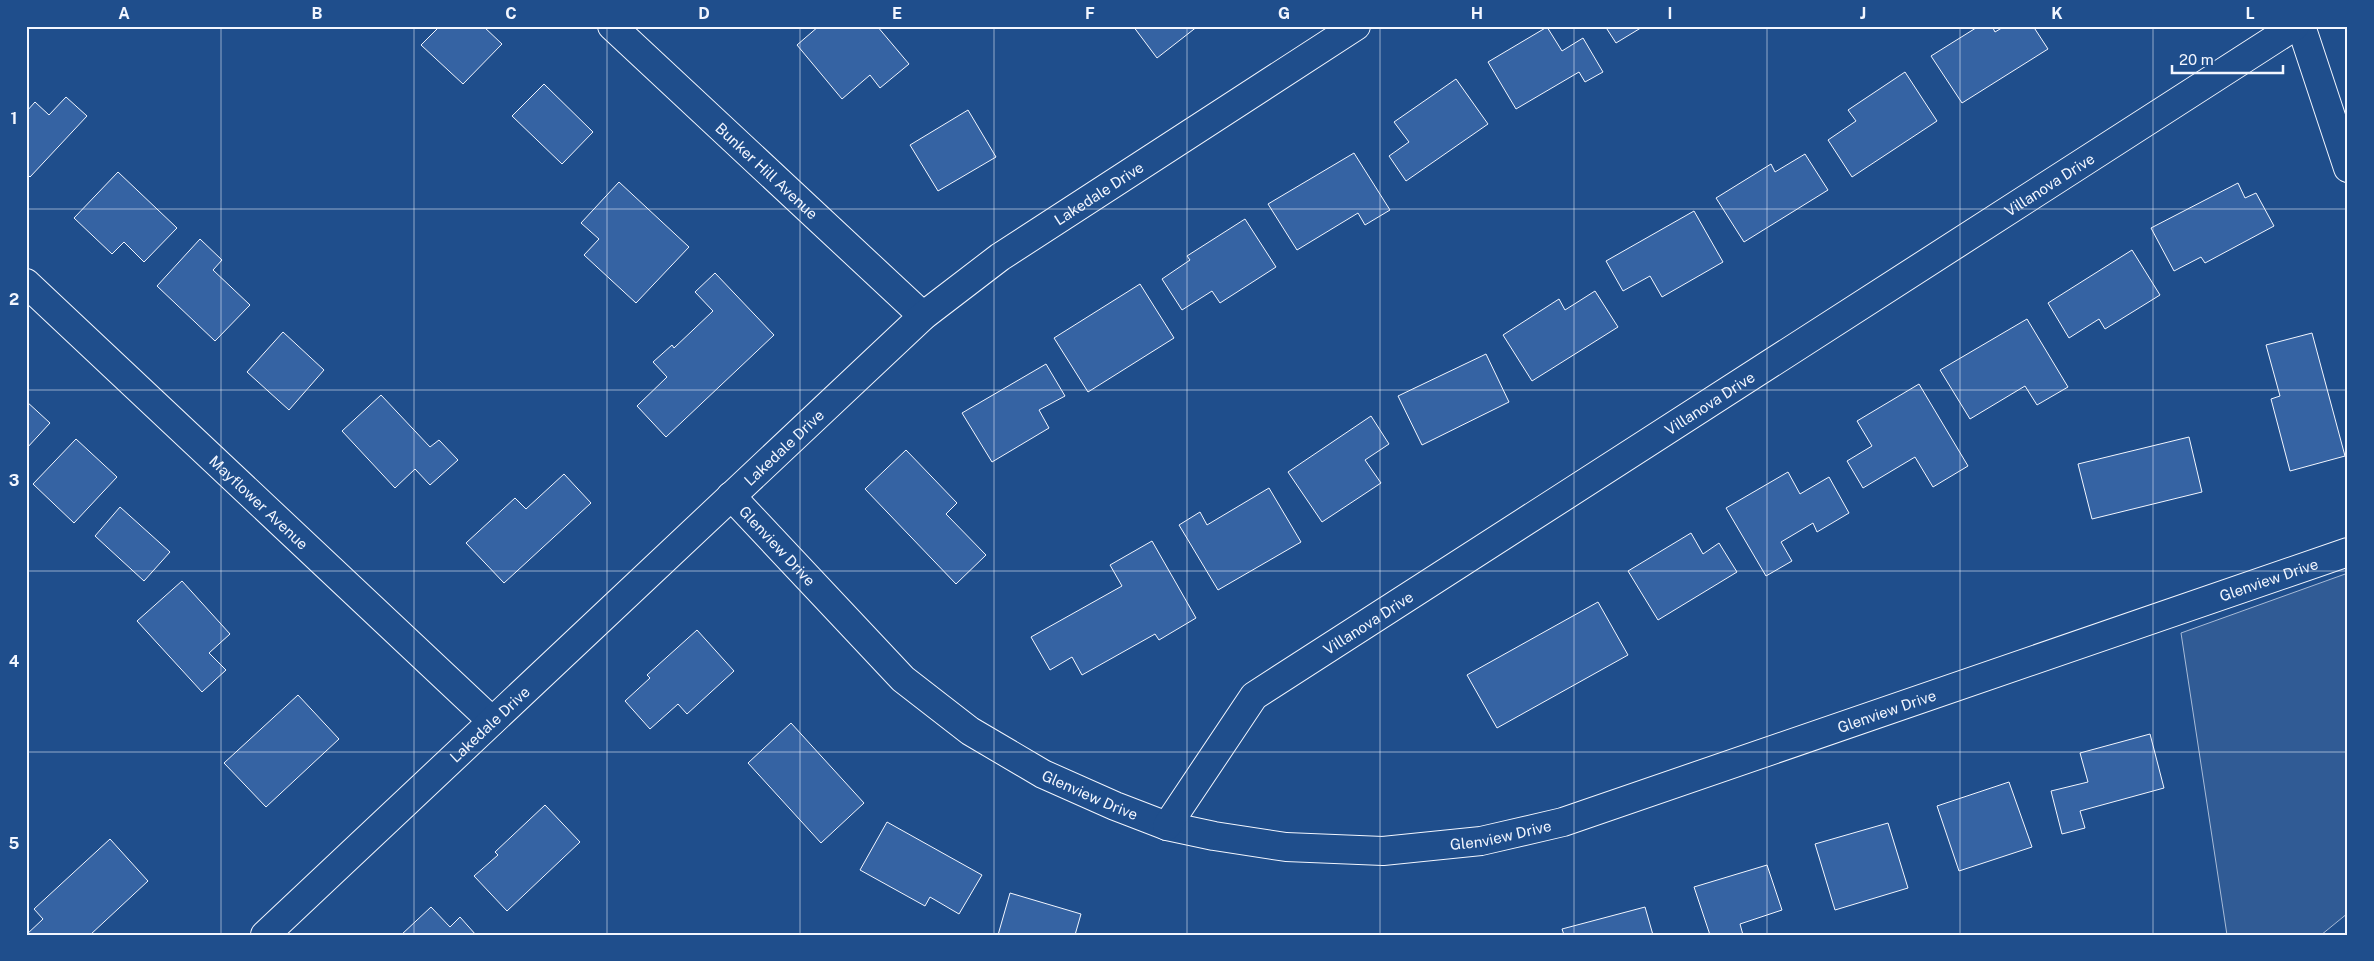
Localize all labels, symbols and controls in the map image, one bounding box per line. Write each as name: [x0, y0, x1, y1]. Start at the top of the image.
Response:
text: A: [118, 4, 130, 23]
text: B: [312, 4, 323, 23]
text: C: [505, 4, 517, 23]
text: D: [698, 4, 710, 23]
text: E: [892, 4, 902, 23]
text: F: [1085, 4, 1095, 23]
text: G: [1278, 4, 1290, 23]
text: H: [1471, 4, 1483, 23]
text: I: [1668, 4, 1672, 23]
text: J: [1860, 4, 1866, 23]
text: K: [2051, 4, 2063, 23]
text: L: [2245, 4, 2255, 23]
scale bar: [2172, 42, 2283, 74]
text: 20 m: [2179, 51, 2214, 68]
text: 1: [11, 109, 17, 128]
street label: Bunker Hill Avenue: [713, 119, 821, 222]
street label: Villanova Drive: [2001, 149, 2097, 219]
street label: Lakedale Drive: [1051, 158, 1146, 228]
text: 2: [9, 290, 19, 309]
street label: Villanova Drive: [1661, 368, 1757, 438]
street label: Lakedale Drive: [740, 406, 827, 489]
street label: Mayflower Avenue: [206, 452, 312, 553]
text: 3: [9, 471, 19, 490]
street label: Glenview Drive: [736, 502, 819, 589]
street label: Glenview Drive: [2217, 555, 2320, 604]
street label: Villanova Drive: [1320, 588, 1416, 658]
text: 4: [9, 652, 20, 671]
street label: Lakedale Drive: [446, 683, 533, 765]
street label: Glenview Drive: [1835, 686, 1938, 736]
street label: Glenview Drive: [1039, 766, 1140, 823]
street label: Glenview Drive: [1449, 817, 1553, 853]
text: 5: [9, 834, 20, 853]

